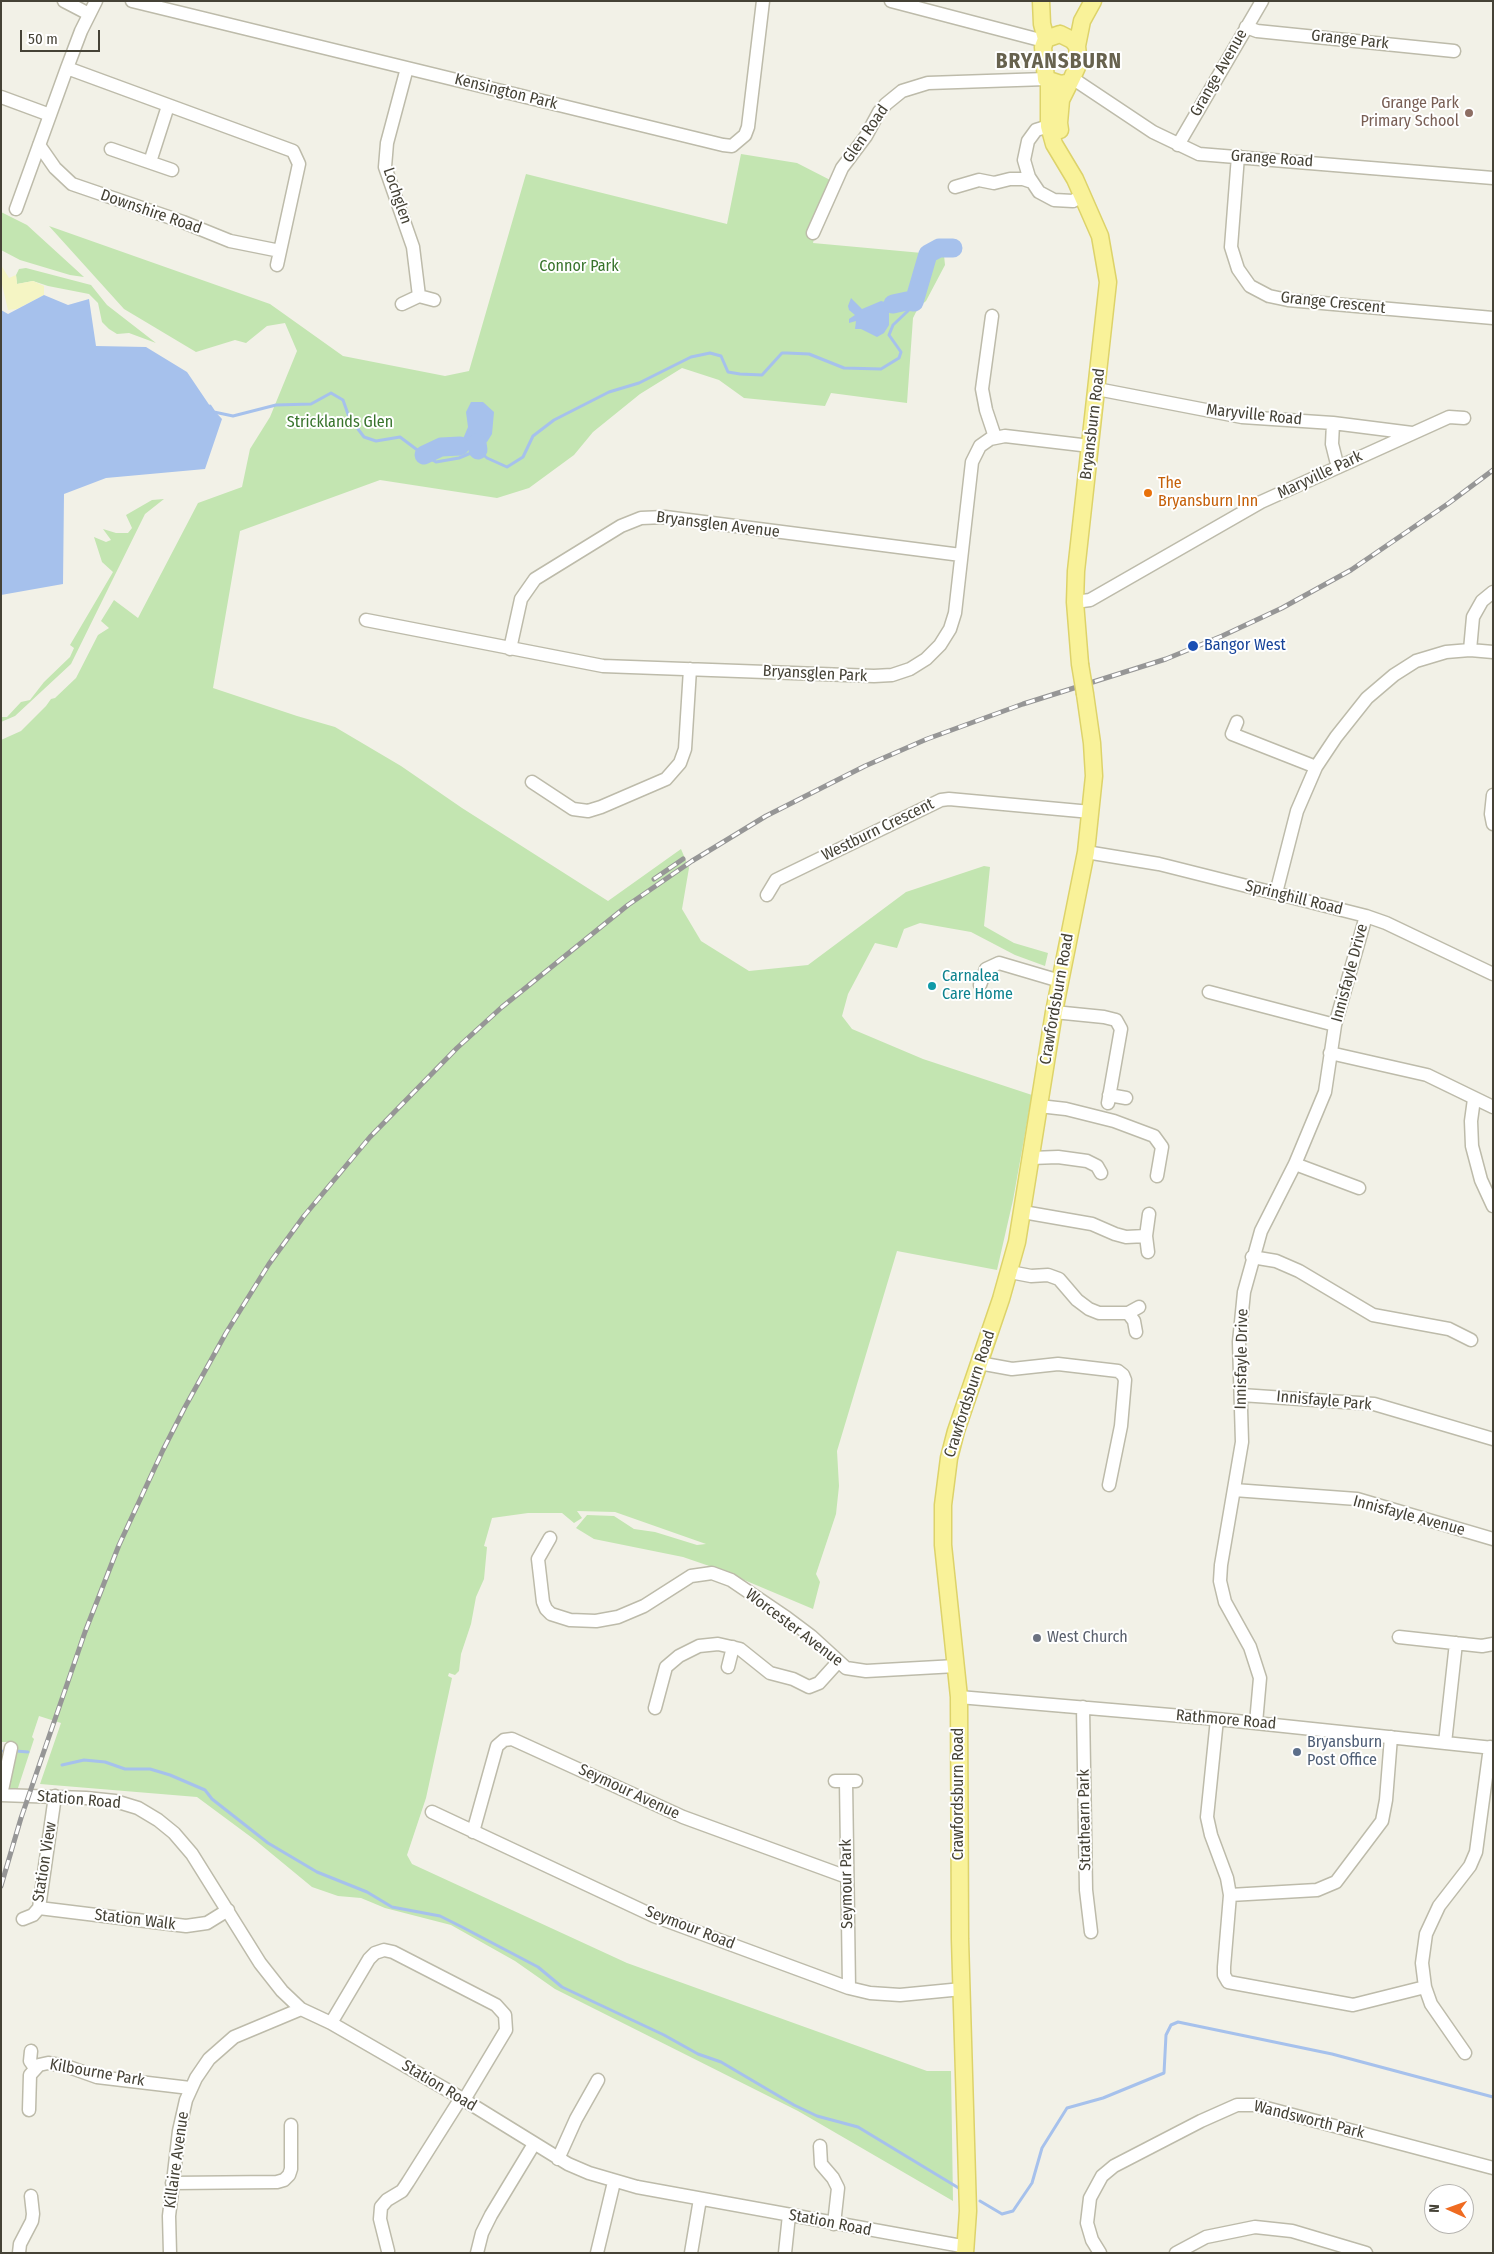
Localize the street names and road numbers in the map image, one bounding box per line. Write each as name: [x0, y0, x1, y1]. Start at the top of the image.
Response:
street label: Grange Avenue: [1186, 26, 1252, 120]
street label: Grange Park: [1310, 26, 1390, 54]
street label: Kensington Park: [453, 70, 559, 114]
street label: Glen Road: [839, 101, 893, 167]
street label: Grange Road: [1230, 147, 1314, 171]
street label: Lochglen: [378, 165, 416, 227]
street label: Downshire Road: [98, 186, 204, 238]
street label: Grange Crescent: [1280, 288, 1386, 318]
street label: Bryansburn Road: [1077, 367, 1109, 481]
street label: Maryville Road: [1205, 400, 1303, 430]
street label: Maryville Park: [1274, 447, 1366, 503]
street label: Bryansglen Avenue: [655, 508, 781, 542]
street label: Bryansglen Park: [762, 662, 868, 686]
street label: Westburn Crescent: [819, 795, 937, 865]
street label: Springhill Road: [1243, 877, 1345, 919]
street label: Innisfayle Drive: [1328, 922, 1372, 1024]
street label: Crawfordsburn Road: [1036, 932, 1078, 1066]
street label: Innisfayle Drive: [1232, 1308, 1252, 1410]
street label: Crawfordsburn Road: [940, 1328, 1000, 1460]
street label: Innisfayle Park: [1276, 1387, 1372, 1415]
street label: Innisfayle Avenue: [1351, 1492, 1467, 1540]
street label: Worcester Avenue: [742, 1585, 846, 1671]
street label: Rathmore Road: [1175, 1706, 1277, 1734]
street label: Crawfordsburn Road: [949, 1728, 969, 1860]
street label: Seymour Avenue: [575, 1760, 683, 1824]
street label: Strathearn Park: [1075, 1769, 1095, 1871]
street label: Station Road: [36, 1787, 122, 1813]
street label: Station View: [29, 1820, 61, 1904]
street label: Seymour Park: [837, 1839, 857, 1929]
street label: Seymour Road: [642, 1902, 738, 1954]
street label: Station Walk: [93, 1905, 177, 1935]
street label: Kilbourne Park: [48, 2055, 146, 2091]
street label: Station Road: [398, 2056, 480, 2116]
street label: Wandsworth Park: [1252, 2097, 1366, 2143]
street label: Killaire Avenue: [161, 2110, 193, 2210]
street label: Station Road: [787, 2206, 873, 2240]

